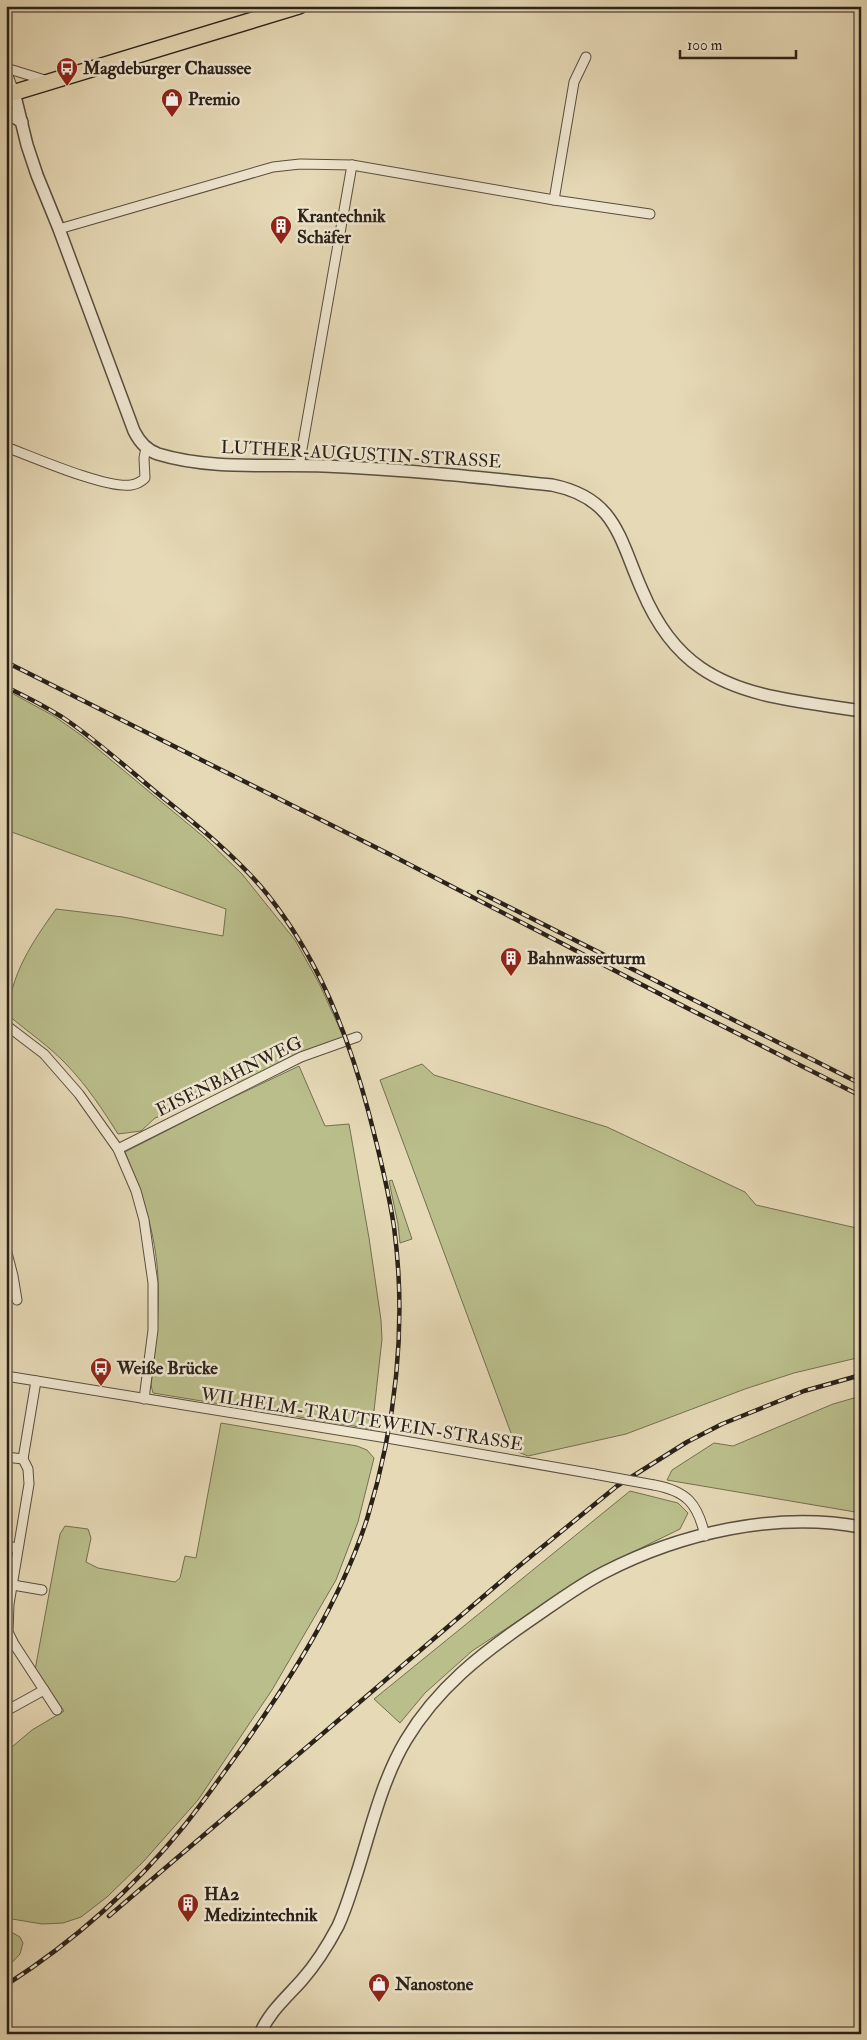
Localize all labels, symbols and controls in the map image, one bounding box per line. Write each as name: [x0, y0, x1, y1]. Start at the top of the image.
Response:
scale bar: [680, 28, 796, 60]
text: 100 m: [687, 36, 723, 55]
bus stop icon: Magdeburger Chaussee: [55, 56, 79, 87]
place label: Magdeburger Chaussee: [82, 57, 252, 80]
shop icon: Premio: [160, 87, 184, 118]
place label: Premio: [188, 88, 240, 111]
place label: Krantechnik Schäfer: [297, 205, 386, 249]
building icon: Krantechnik Schäfer: [269, 214, 293, 245]
street label: LUTHER-AUGUSTIN-STRASSE: [220, 436, 502, 473]
building icon: Bahnwasserturm: [499, 946, 523, 977]
place label: Bahnwasserturm: [527, 947, 647, 970]
street label: EISENBAHNWEG: [152, 1031, 306, 1122]
bus stop icon: Weiße Brücke: [89, 1356, 113, 1387]
place label: Weiße Brücke: [116, 1357, 218, 1380]
street label: WILHELM-TRAUTEWEIN-STRASSE: [198, 1382, 525, 1456]
place label: HA2 Medizintechnik: [203, 1883, 318, 1927]
building icon: HA2 Medizintechnik: [176, 1892, 200, 1923]
shop icon: Nanostone: [367, 1972, 391, 2003]
place label: Nanostone: [394, 1973, 474, 1996]

